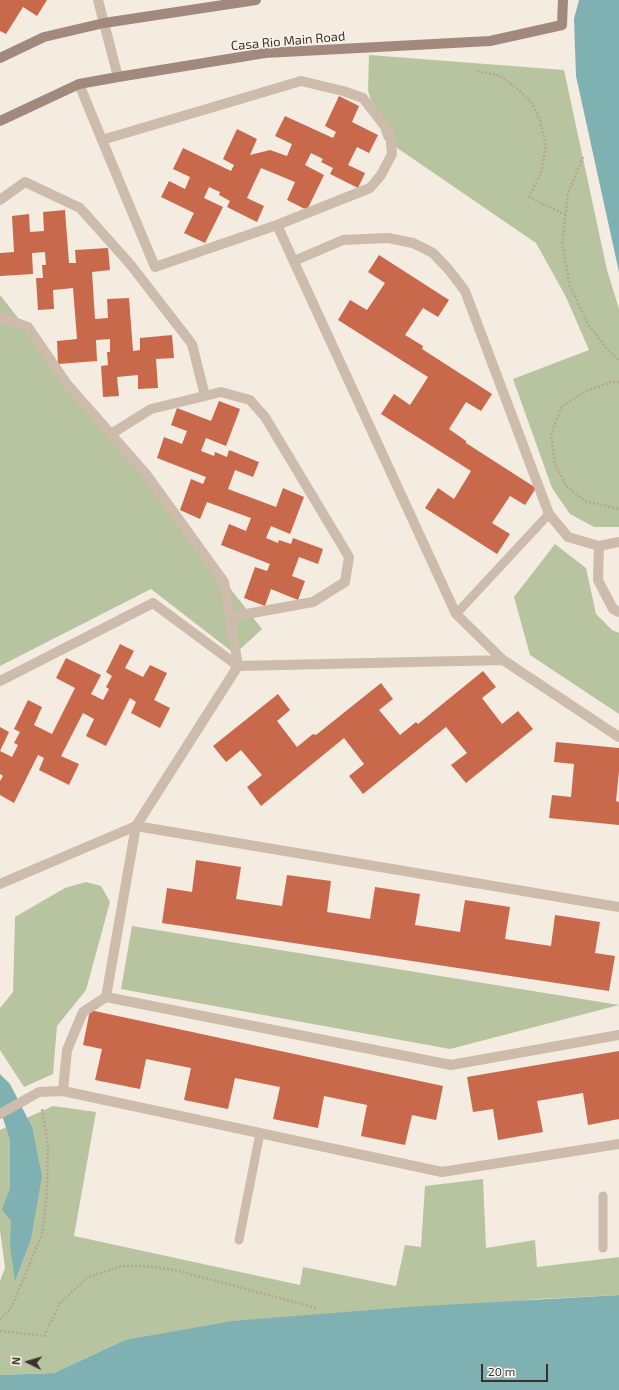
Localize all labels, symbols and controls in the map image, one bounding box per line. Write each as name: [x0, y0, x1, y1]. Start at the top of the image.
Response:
street label: Casa Rio Main Road: [230, 28, 346, 54]
north arrow: [8, 1342, 48, 1382]
text: N: [9, 1356, 22, 1365]
scale bar: [483, 1356, 550, 1382]
text: 20 m: [488, 1364, 515, 1378]

